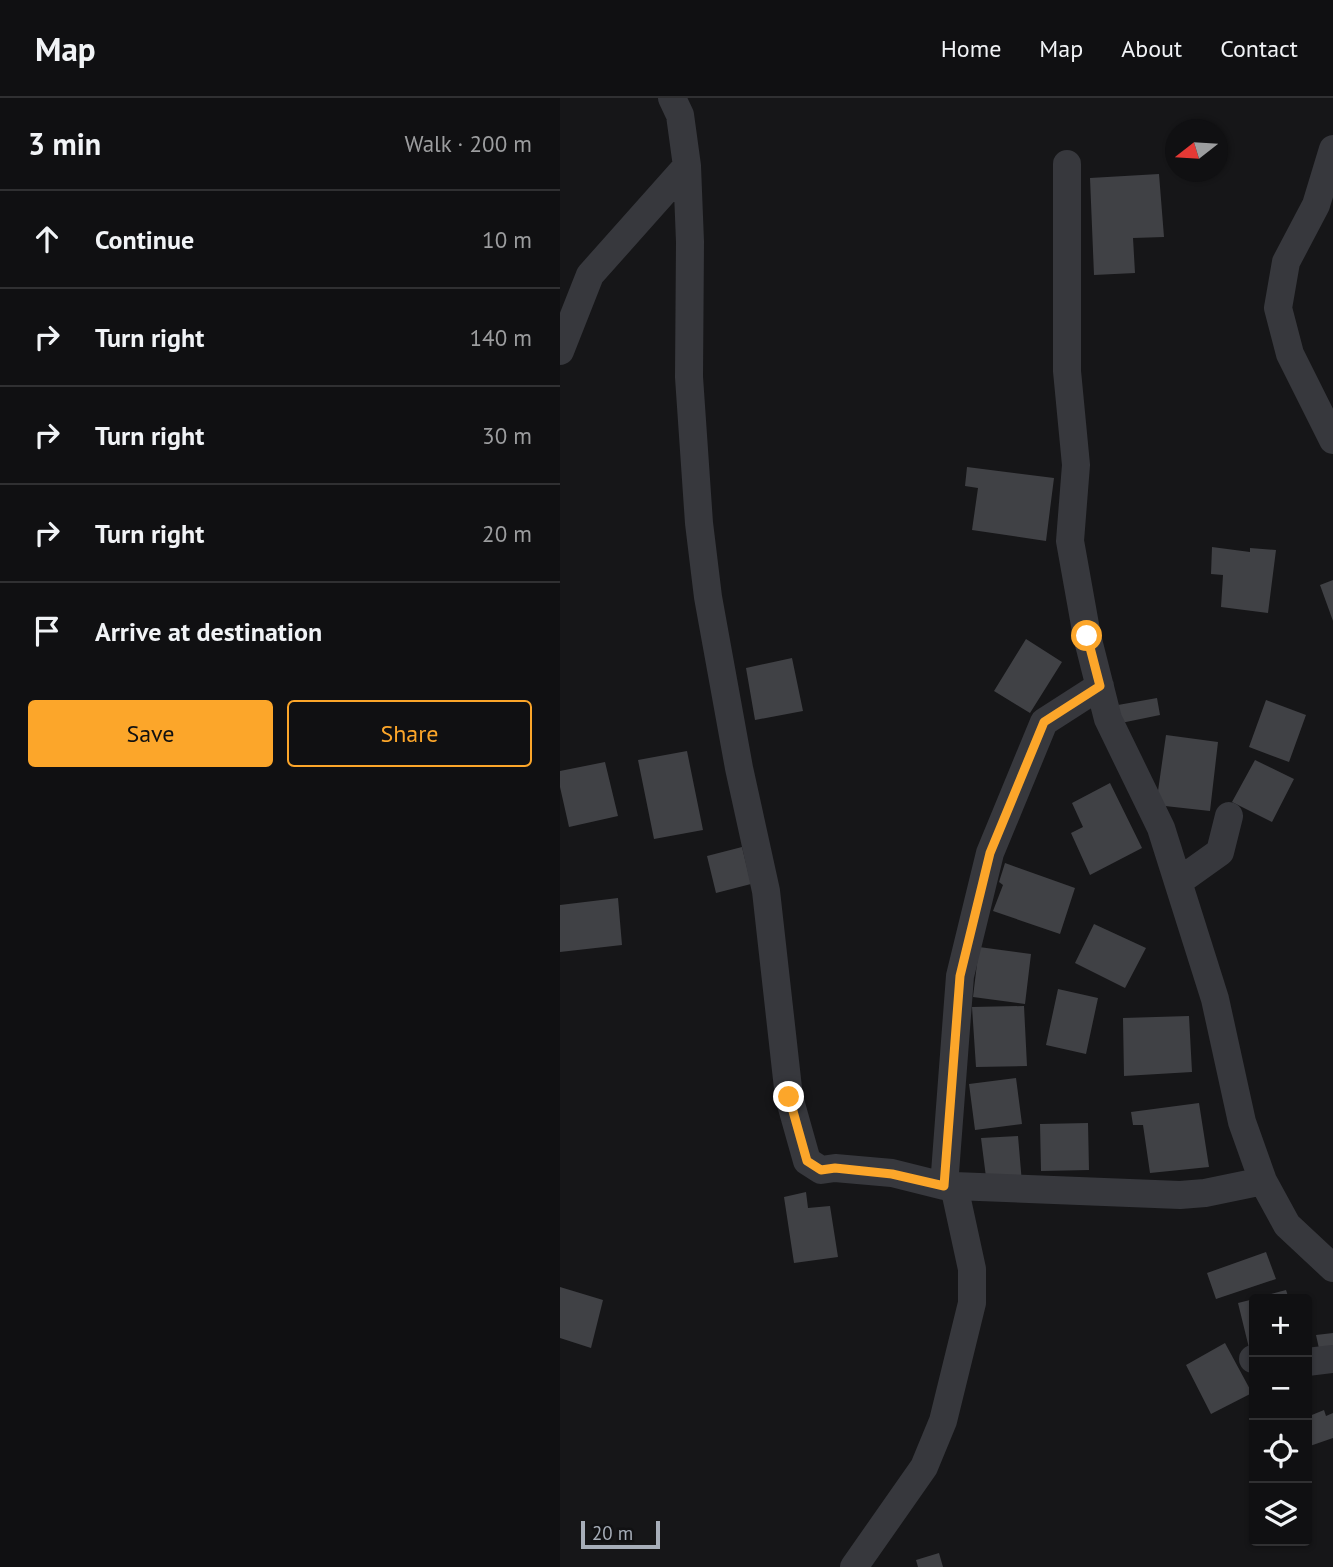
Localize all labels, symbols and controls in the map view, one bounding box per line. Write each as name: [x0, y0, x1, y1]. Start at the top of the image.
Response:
text: Map: [35, 27, 96, 70]
text: Home: [941, 33, 1001, 64]
text: Map: [1039, 33, 1083, 64]
text: About: [1121, 33, 1182, 64]
text: Contact: [1220, 33, 1298, 64]
north arrow: [1165, 119, 1228, 182]
text: 3 min: [28, 124, 101, 163]
text: Walk · 200 m: [405, 129, 532, 158]
icon: ahead: [28, 220, 66, 258]
text: Continue: [95, 223, 194, 256]
text: 10 m: [482, 225, 532, 254]
icon: right: [28, 318, 66, 356]
text: Turn right: [95, 321, 204, 354]
text: 140 m: [470, 323, 532, 352]
icon: right: [28, 416, 66, 454]
text: Turn right: [95, 419, 204, 452]
text: 30 m: [482, 421, 532, 450]
icon: right: [28, 514, 66, 552]
text: Turn right: [95, 517, 204, 550]
text: 20 m: [482, 519, 532, 548]
icon: arrive: [28, 612, 66, 650]
text: Arrive at destination: [95, 615, 322, 648]
route start: [1071, 620, 1102, 651]
button: Save: [28, 700, 273, 767]
button: Share: [287, 700, 532, 767]
route end: [773, 1081, 804, 1112]
map controls: [1249, 1294, 1312, 1546]
button: +: [1249, 1294, 1312, 1357]
button: −: [1249, 1357, 1312, 1420]
button: locate: [1249, 1420, 1312, 1483]
button: layers: [1249, 1483, 1312, 1546]
scale bar: [581, 1518, 660, 1550]
text: 20 m: [592, 1521, 633, 1545]

